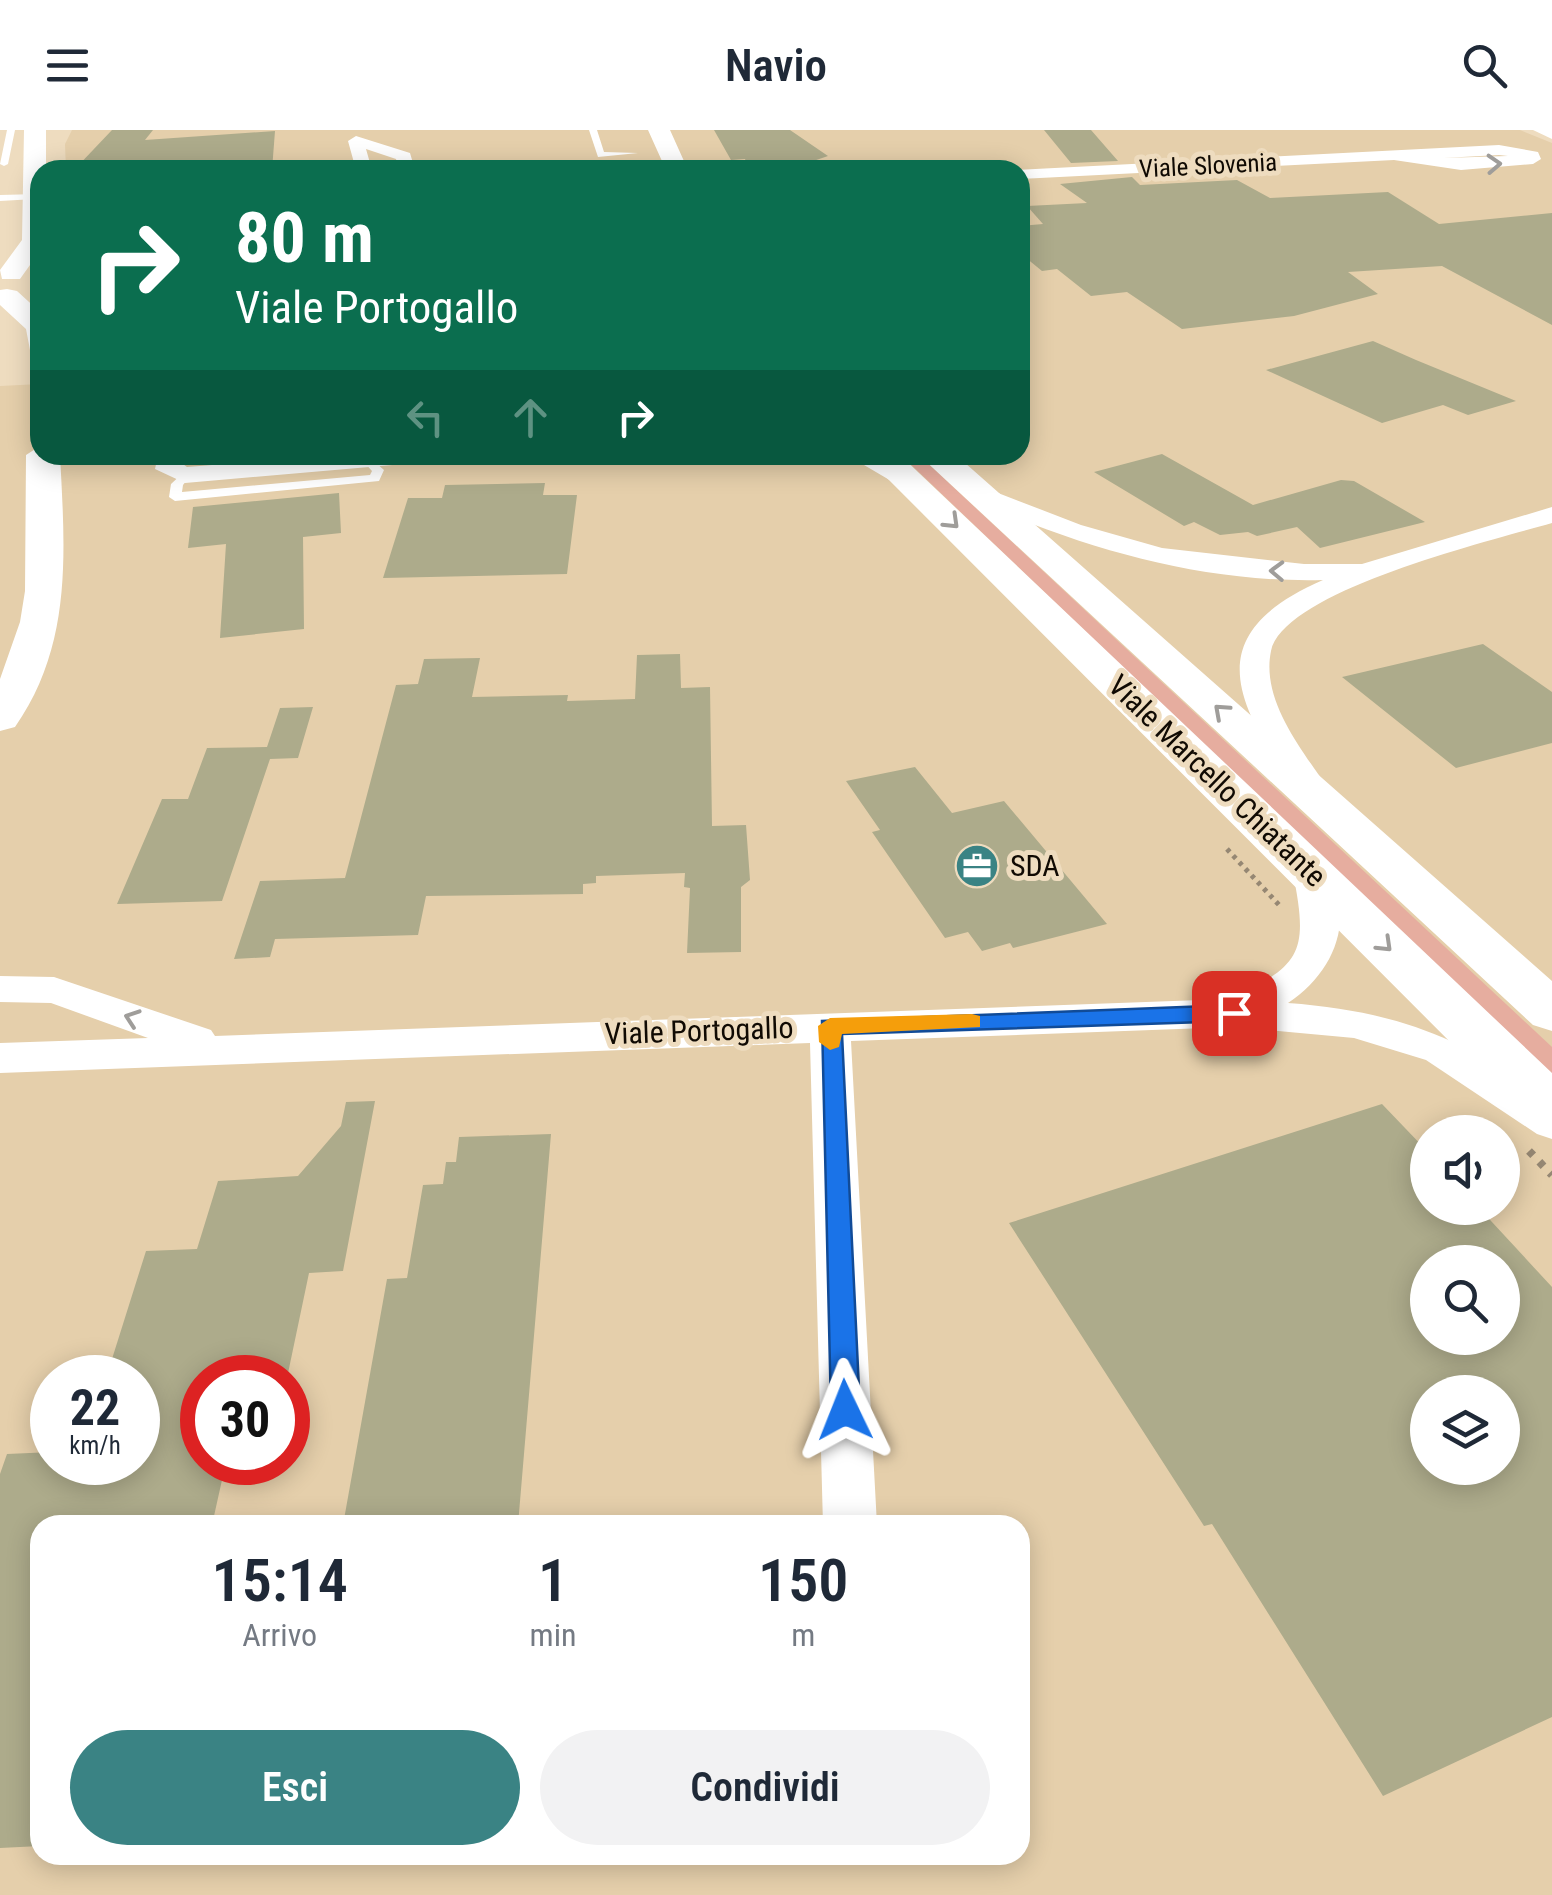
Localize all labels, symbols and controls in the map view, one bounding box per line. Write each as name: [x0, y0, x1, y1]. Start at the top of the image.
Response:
icon: menu: [40, 38, 95, 93]
icon: search: [1457, 38, 1512, 93]
text: Navio: [725, 39, 827, 92]
street label: Viale Slovenia: [1138, 147, 1278, 184]
one-way arrow: [1486, 154, 1502, 175]
text: 80 m: [235, 197, 374, 279]
icon: right: [70, 200, 200, 330]
text: Viale Portogallo: [235, 281, 518, 334]
icon: left: [398, 390, 453, 445]
icon: ahead: [503, 390, 558, 445]
icon: right: [608, 390, 663, 445]
one-way arrow: [940, 511, 958, 529]
one-way arrow: [1268, 560, 1284, 581]
street label: Viale Marcello Chiatante: [1101, 668, 1333, 894]
one-way arrow: [1214, 705, 1233, 723]
office icon: SDA: [954, 843, 1000, 889]
place label: SDA: [1010, 848, 1060, 883]
one-way arrow: [1373, 933, 1391, 951]
pin: [1192, 971, 1277, 1056]
icon: arrive: [1207, 986, 1262, 1041]
one-way arrow: [125, 1009, 142, 1029]
street label: Viale Portogallo: [604, 1010, 794, 1051]
map controls: [1410, 1115, 1520, 1485]
button: sound: [1410, 1115, 1520, 1225]
button: search: [1410, 1245, 1520, 1355]
speed limit sign: 30: [180, 1355, 310, 1485]
position arrow: [793, 1358, 897, 1462]
button: layers: [1410, 1375, 1520, 1485]
text: 22: [70, 1379, 120, 1437]
text: km/h: [69, 1431, 121, 1460]
text: 15:14: [211, 1545, 348, 1616]
text: 1: [538, 1545, 568, 1616]
text: 150: [758, 1545, 848, 1616]
text: Arrivo: [242, 1616, 317, 1654]
text: min: [530, 1616, 576, 1654]
text: m: [791, 1616, 815, 1654]
button: Esci: [70, 1730, 520, 1845]
button: Condividi: [540, 1730, 990, 1845]

